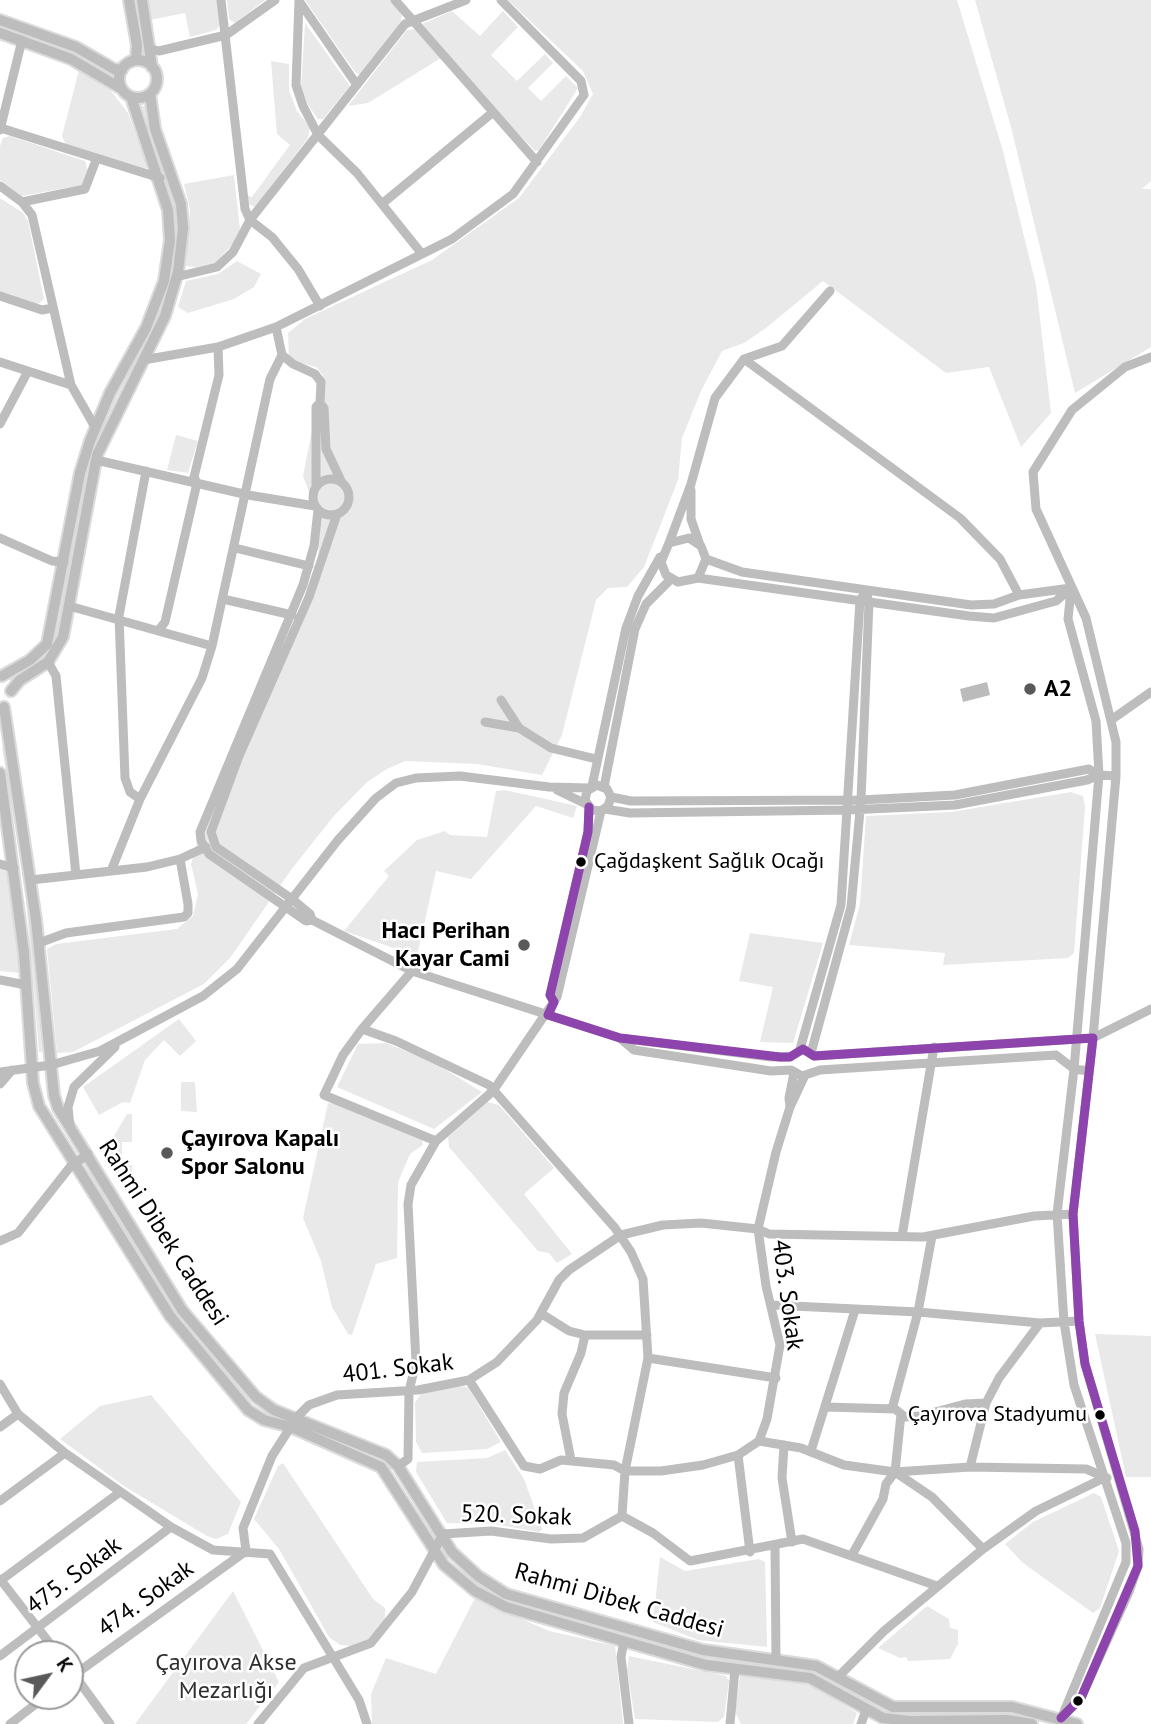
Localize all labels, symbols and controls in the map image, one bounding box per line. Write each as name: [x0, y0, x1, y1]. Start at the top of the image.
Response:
place label: A2: [1044, 675, 1072, 703]
marker: A2: [1022, 681, 1038, 697]
place label: Çağdaşkent Sağlık Ocağı: [594, 849, 824, 875]
marker: Çağdaşkent Sağlık Ocağı: [574, 855, 588, 869]
place label: Hacı Perihan Kayar Cami: [382, 917, 510, 973]
marker: Hacı Perihan Kayar Cami: [516, 937, 532, 953]
place label: Çayırova Kapalı Spor Salonu: [181, 1125, 339, 1181]
street label: Rahmi Dibek Caddesi: [92, 1134, 234, 1332]
marker: Çayırova Kapalı Spor Salonu: [159, 1145, 175, 1161]
street label: 403. Sokak: [765, 1238, 809, 1352]
street label: 401. Sokak: [341, 1348, 455, 1390]
place label: Çayırova Stadyumu: [908, 1402, 1087, 1428]
marker: Çayırova Stadyumu: [1093, 1408, 1107, 1422]
street label: 520. Sokak: [460, 1500, 572, 1532]
street label: 475. Sokak: [21, 1531, 127, 1621]
street label: 474. Sokak: [93, 1555, 199, 1643]
street label: Rahmi Dibek Caddesi: [511, 1557, 727, 1645]
north arrow: [14, 1640, 84, 1710]
park label: Çayırova Akse Mezarlığı: [155, 1649, 297, 1705]
text: K: [52, 1653, 78, 1676]
unlabelled marker: [1071, 1694, 1085, 1708]

